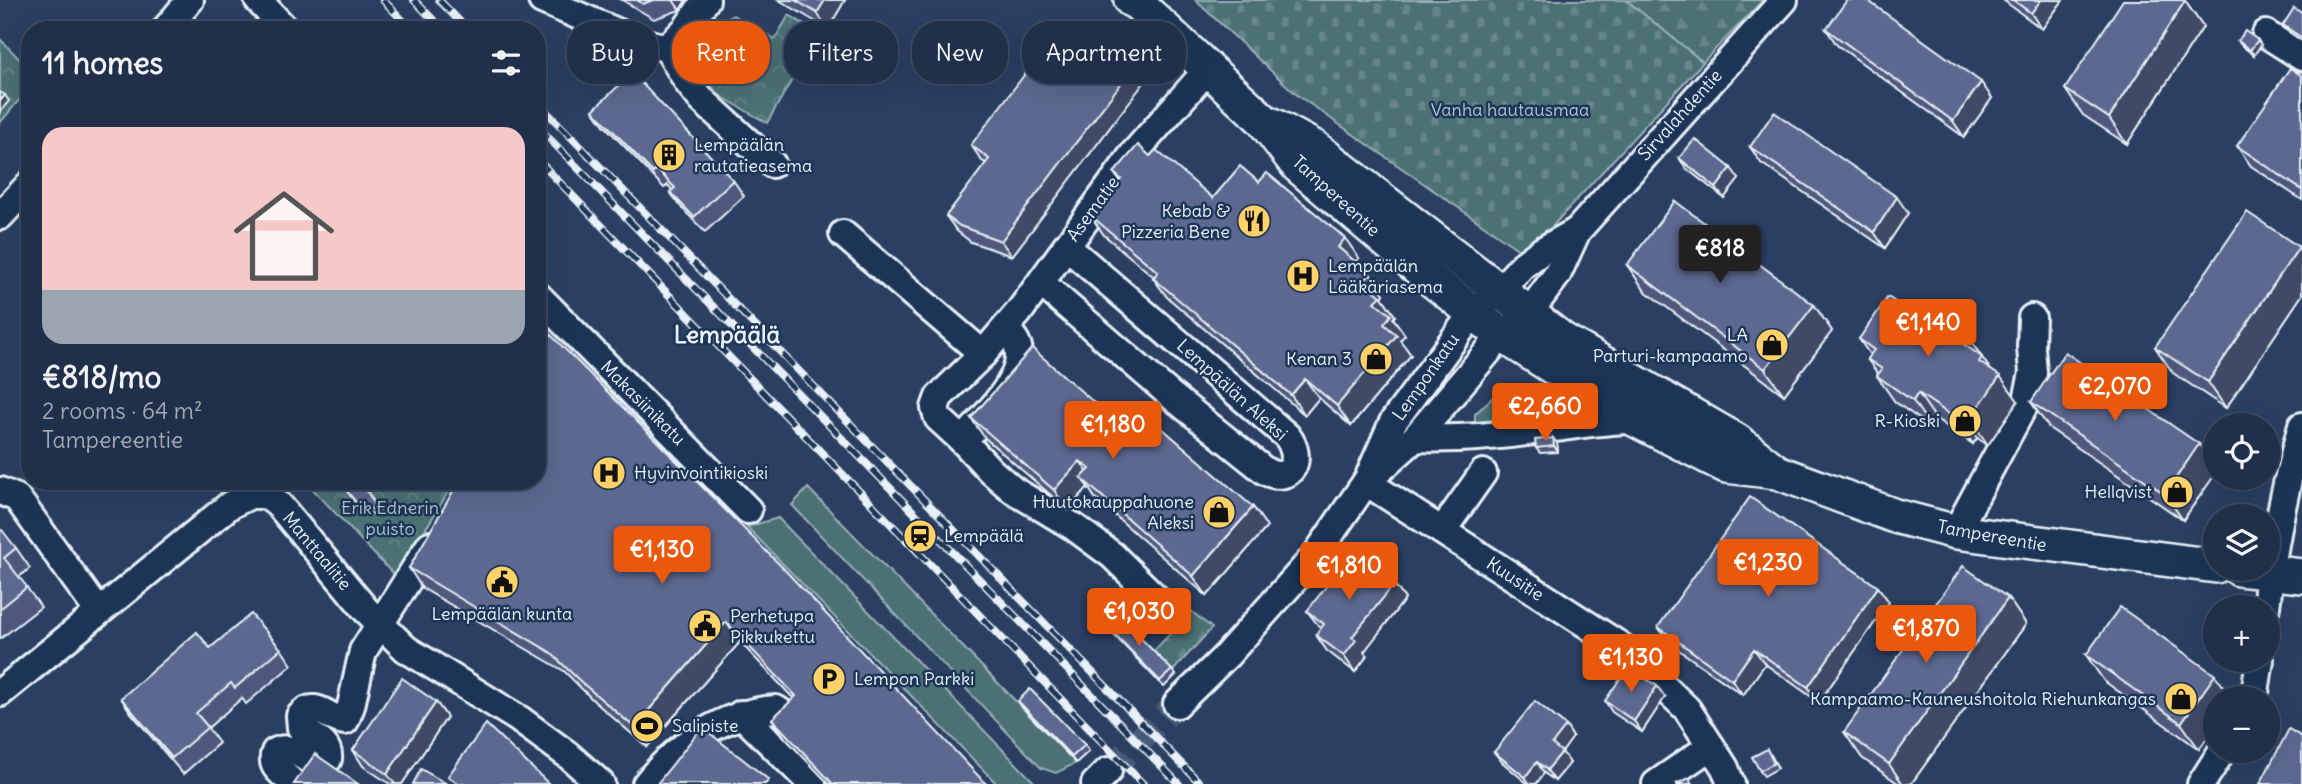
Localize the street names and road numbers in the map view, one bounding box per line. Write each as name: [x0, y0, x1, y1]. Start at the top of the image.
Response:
street label: Sirvalahdentie: [1633, 64, 1727, 165]
street label: Tampereentie: [1288, 150, 1385, 241]
street label: Asematie: [1061, 171, 1124, 246]
street label: Lemponkatu: [1387, 329, 1464, 425]
street label: Lempäälän Aleksi: [1172, 334, 1292, 445]
street label: Makasiinikatu: [596, 355, 691, 450]
street label: Manttaalitie: [278, 507, 357, 595]
street label: Tampereentie: [1936, 515, 2049, 556]
street label: Kuusitie: [1482, 552, 1548, 606]

